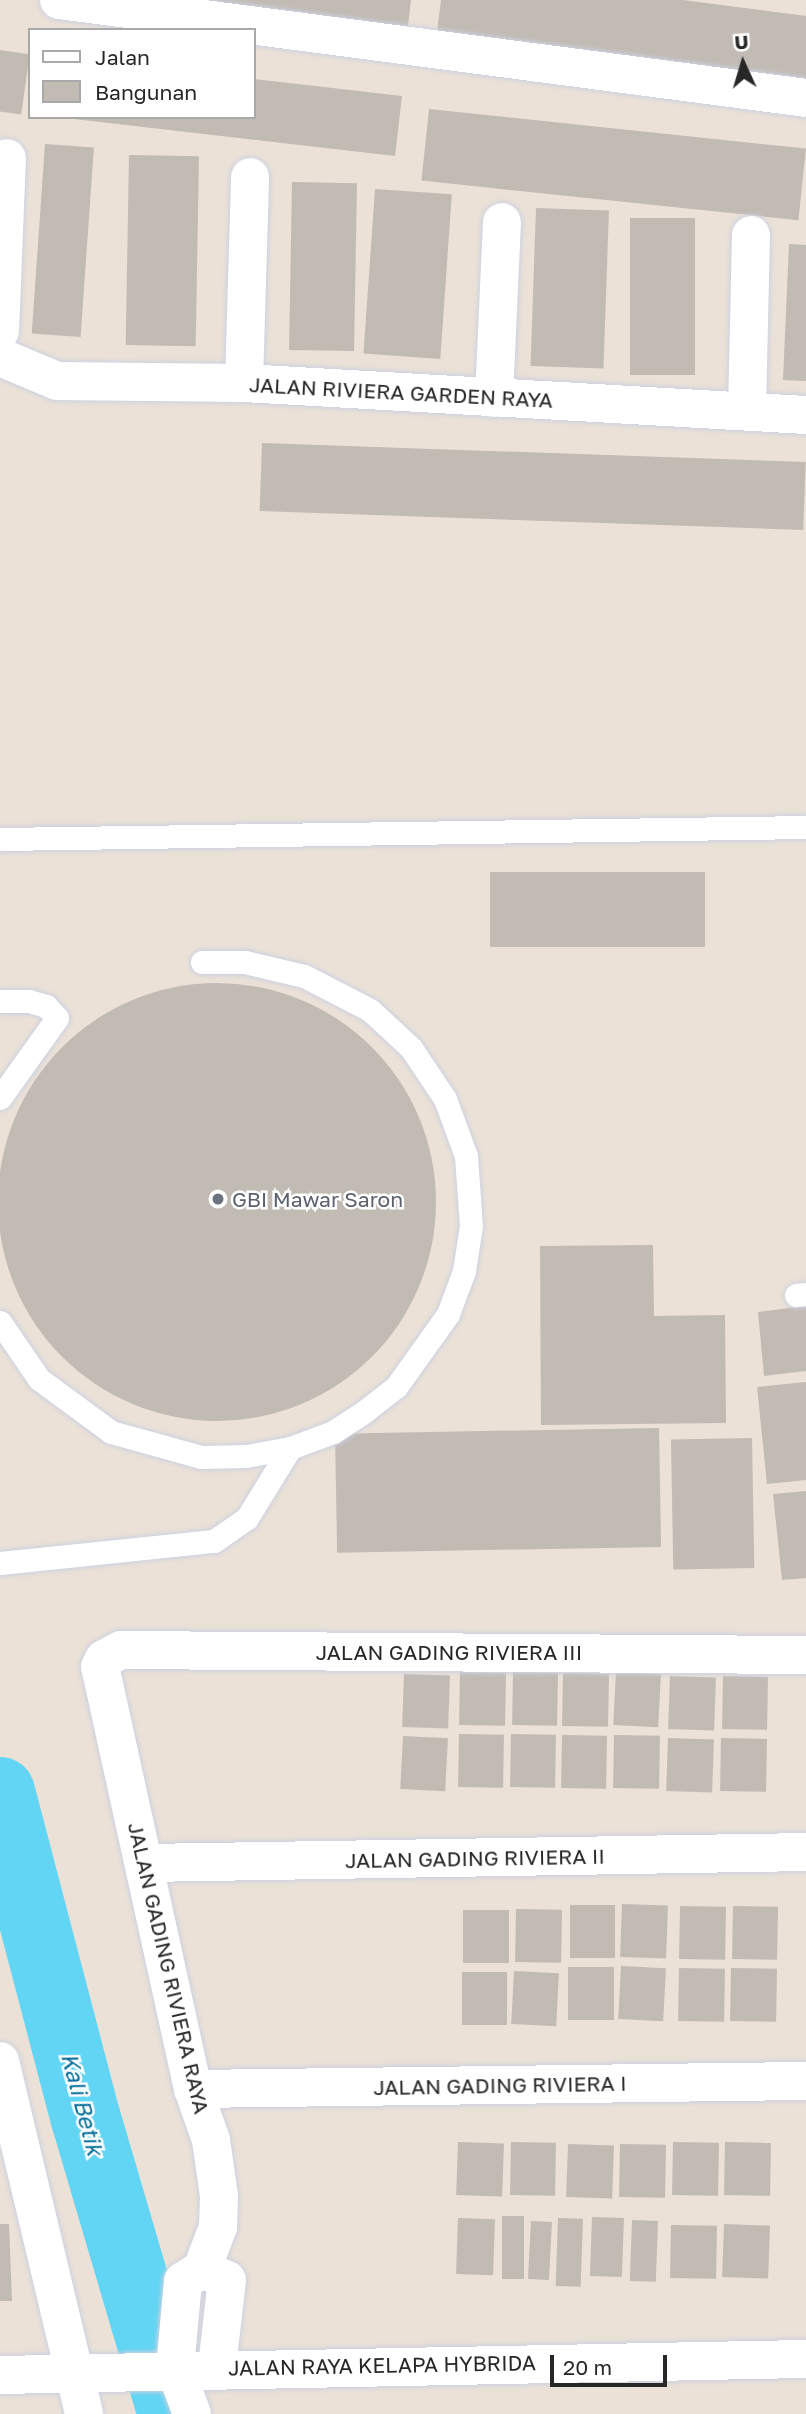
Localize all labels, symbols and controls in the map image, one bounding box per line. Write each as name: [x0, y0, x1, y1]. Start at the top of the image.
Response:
legend: [28, 28, 256, 119]
north arrow: [708, 28, 778, 98]
text: U: [734, 30, 749, 54]
text: Jalan: [95, 44, 150, 70]
text: Bangunan: [95, 79, 197, 105]
street label: JALAN RIVIERA GARDEN RAYA: [249, 371, 553, 413]
place label: GBI Mawar Saron: [232, 1186, 403, 1212]
marker: GBI Mawar Saron: [210, 1191, 226, 1207]
street label: JALAN GADING RIVIERA III: [316, 1639, 582, 1665]
street label: JALAN GADING RIVIERA RAYA: [123, 1820, 215, 2116]
street label: JALAN GADING RIVIERA II: [345, 1843, 605, 1873]
water label: Kali Betik: [56, 2050, 110, 2158]
street label: JALAN GADING RIVIERA I: [373, 2070, 627, 2100]
scale bar: [554, 2340, 671, 2384]
street label: JALAN RAYA KELAPA HYBRIDA: [228, 2350, 536, 2380]
text: 20 m: [563, 2354, 612, 2380]

